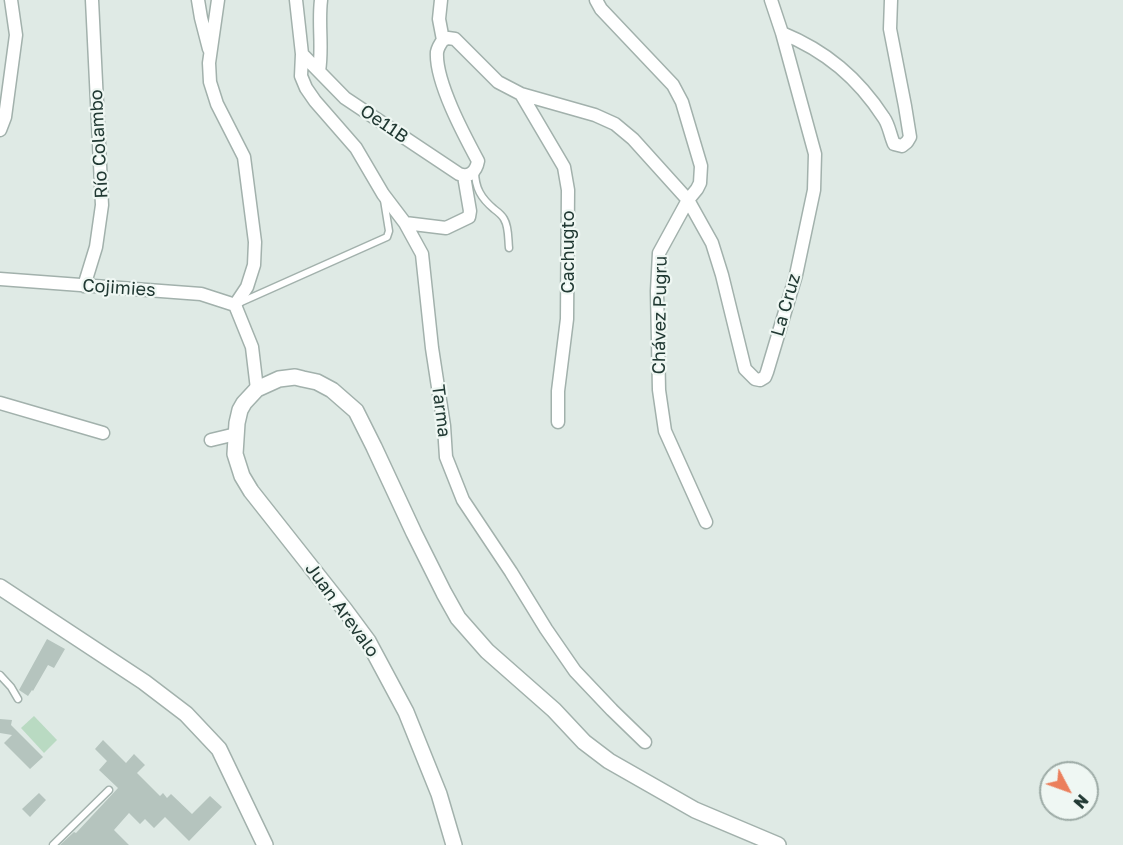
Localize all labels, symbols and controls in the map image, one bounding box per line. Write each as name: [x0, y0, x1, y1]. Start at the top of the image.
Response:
street label: Río Colambo: [85, 89, 113, 199]
street label: Oe11B: [356, 100, 412, 148]
street label: Cachugto: [557, 210, 579, 294]
street label: Chávez Pugru: [648, 256, 672, 374]
street label: La Cruz: [767, 271, 805, 339]
street label: Cojimies: [82, 275, 156, 301]
street label: Tarma: [427, 383, 455, 439]
street label: Juan Arevalo: [300, 558, 384, 662]
north arrow: [1039, 761, 1099, 821]
text: N: [1070, 790, 1093, 813]

